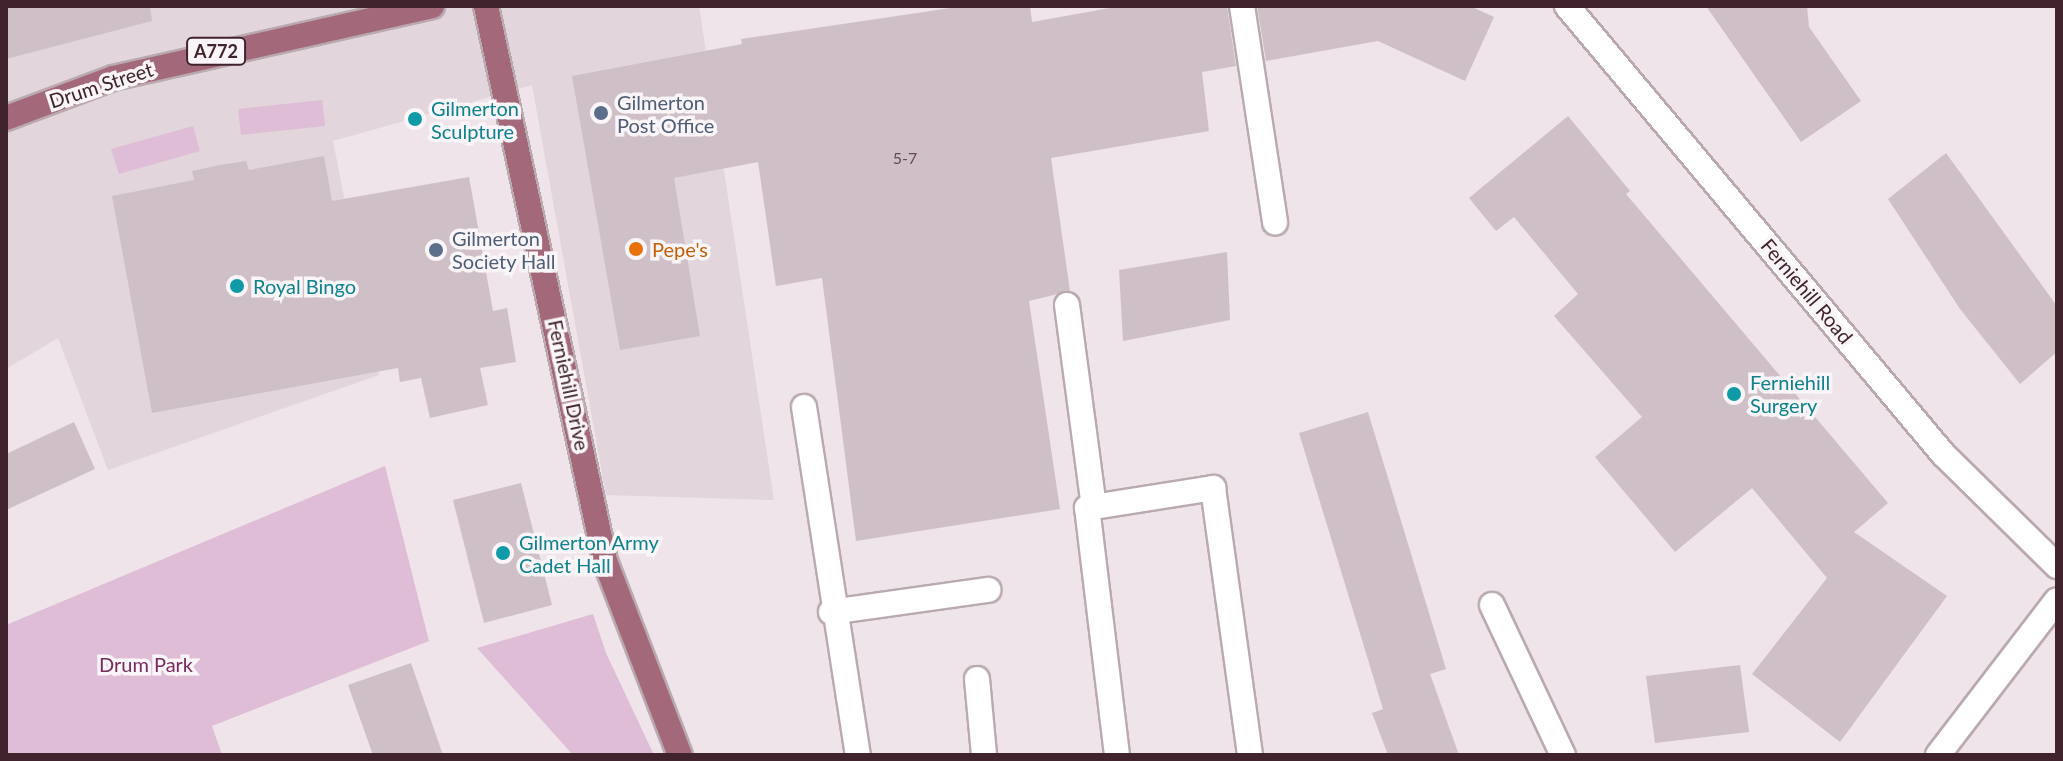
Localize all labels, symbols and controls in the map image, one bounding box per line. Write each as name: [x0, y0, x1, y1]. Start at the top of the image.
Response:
road number: A772: [186, 37, 246, 65]
street label: Drum Street: [46, 57, 156, 113]
place label: Gilmerton Post Office: [617, 90, 714, 137]
place label: Gilmerton Sculpture: [431, 96, 519, 143]
marker: Gilmerton Post Office: [592, 104, 610, 122]
marker: Gilmerton Sculpture: [406, 110, 424, 128]
house number: 5-7: [893, 148, 917, 168]
place label: Gilmerton Society Hall: [452, 226, 556, 273]
street label: Ferniehill Road: [1756, 234, 1858, 348]
place label: Pepe's: [652, 237, 708, 261]
marker: Pepe's: [627, 240, 645, 258]
marker: Gilmerton Society Hall: [427, 241, 445, 259]
place label: Royal Bingo: [253, 274, 356, 298]
marker: Royal Bingo: [228, 277, 246, 295]
street label: Ferniehill Drive: [543, 317, 595, 453]
place label: Ferniehill Surgery: [1750, 370, 1830, 417]
marker: Ferniehill Surgery: [1725, 385, 1743, 403]
place label: Gilmerton Army Cadet Hall: [519, 530, 659, 577]
marker: Gilmerton Army Cadet Hall: [494, 544, 512, 562]
park label: Drum Park: [99, 652, 193, 676]

